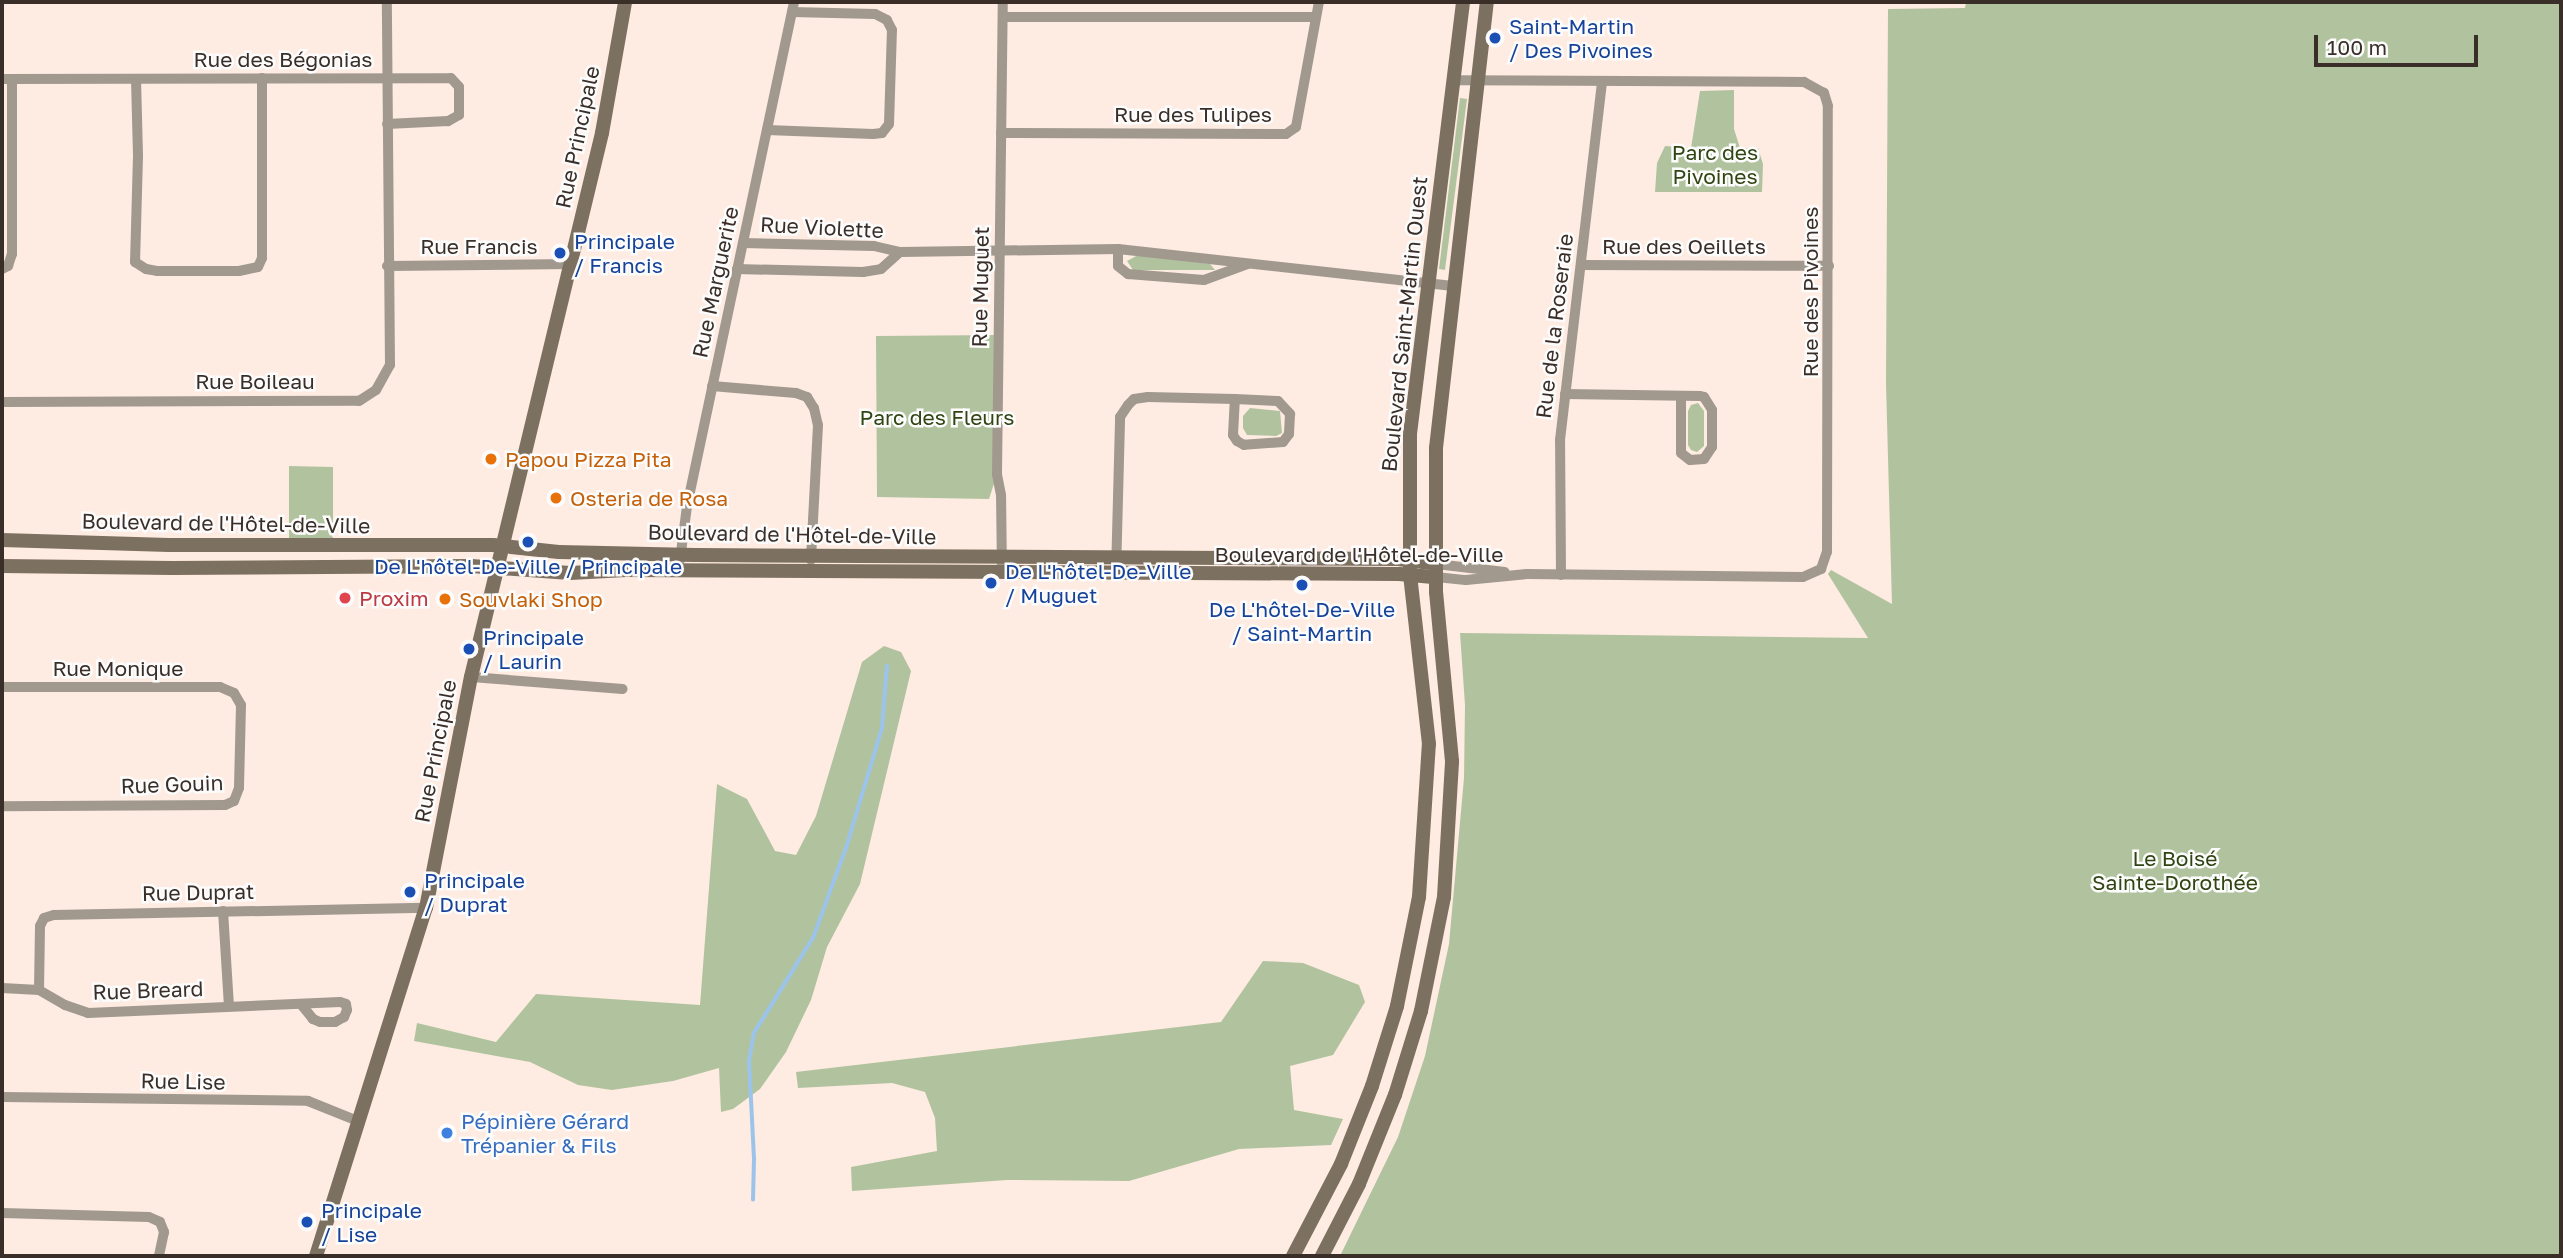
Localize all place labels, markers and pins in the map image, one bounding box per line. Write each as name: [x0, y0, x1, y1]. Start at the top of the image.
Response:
place label: Saint-Martin / Des Pivoines: [1509, 13, 1653, 63]
marker: Saint-Martin / Des Pivoines: [1487, 30, 1503, 46]
place label: Principale / Francis: [574, 228, 675, 278]
marker: Principale / Francis: [552, 245, 568, 261]
place label: Papou Pizza Pita: [505, 446, 672, 472]
marker: Papou Pizza Pita: [483, 451, 499, 467]
place label: Osteria de Rosa: [570, 485, 728, 511]
marker: Osteria de Rosa: [548, 490, 564, 506]
marker: De L'hôtel-De-Ville / Principale: [520, 534, 536, 550]
place label: De L'hôtel-De-Ville / Principale: [374, 553, 682, 579]
place label: De L'hôtel-De-Ville / Muguet: [1005, 558, 1192, 608]
marker: De L'hôtel-De-Ville / Muguet: [983, 575, 999, 591]
marker: De L'hôtel-De-Ville / Saint-Martin: [1294, 577, 1310, 593]
place label: Proxim: [359, 585, 429, 611]
place label: Souvlaki Shop: [459, 586, 603, 612]
marker: Proxim: [337, 590, 353, 606]
marker: Souvlaki Shop: [437, 591, 453, 607]
place label: De L'hôtel-De-Ville / Saint-Martin: [1209, 596, 1395, 646]
place label: Principale / Laurin: [483, 624, 584, 674]
marker: Principale / Laurin: [461, 641, 477, 657]
place label: Principale / Duprat: [424, 867, 525, 917]
marker: Principale / Duprat: [402, 884, 418, 900]
place label: Pépinière Gérard Trépanier & Fils: [461, 1108, 629, 1158]
marker: Pépinière Gérard Trépanier & Fils: [439, 1125, 455, 1141]
place label: Principale / Lise: [321, 1197, 422, 1247]
marker: Principale / Lise: [299, 1214, 315, 1230]

